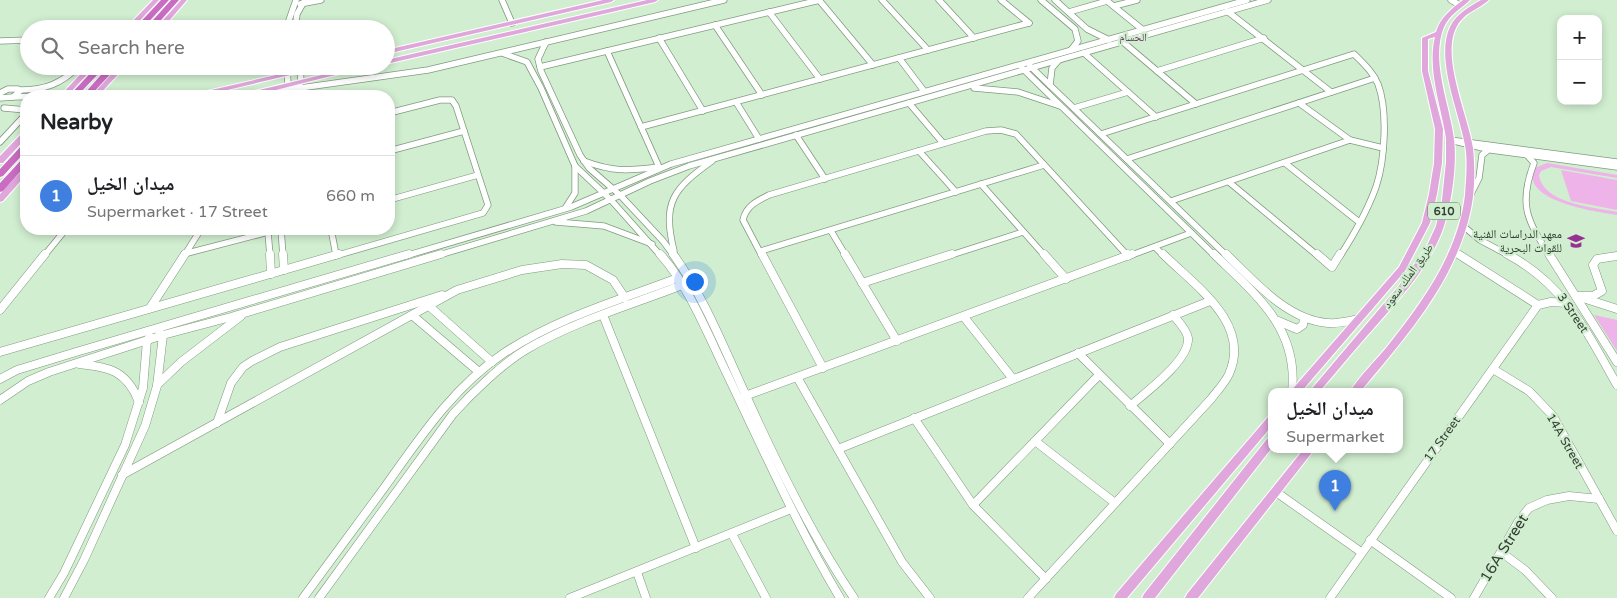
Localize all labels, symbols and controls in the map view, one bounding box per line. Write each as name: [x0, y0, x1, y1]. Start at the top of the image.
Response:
map controls: [1557, 15, 1602, 105]
button: +: [1557, 15, 1602, 60]
search box: [20, 20, 395, 75]
district label: الحسام: [1119, 31, 1147, 44]
icon: search: [38, 34, 66, 62]
text: Search here: [78, 37, 185, 59]
button: −: [1557, 60, 1602, 105]
text: Nearby: [40, 110, 113, 135]
text: ميدان الخيل: [87, 173, 174, 195]
text: 1: [51, 186, 61, 206]
text: 660 m: [326, 186, 375, 206]
text: Supermarket · 17 Street: [87, 202, 268, 222]
road number: 610: [1428, 202, 1460, 220]
place label: معهد الدراسات الفنية للقوات البحرية: [1473, 227, 1562, 255]
school or university icon: معهد الدراسات الفنية للقوات البحرية: [1566, 231, 1586, 251]
street label: طريق الملك سعود: [1380, 241, 1436, 311]
your location: [682, 269, 708, 295]
street label: 3 Street: [1555, 290, 1592, 336]
popup: [1268, 388, 1403, 453]
text: ميدان الخيل: [1286, 398, 1374, 420]
street label: 14A Street: [1544, 411, 1587, 471]
street label: 17 Street: [1421, 413, 1463, 464]
text: Supermarket: [1286, 427, 1385, 447]
pin: 1: [1319, 470, 1351, 511]
street label: 16A Street: [1476, 510, 1532, 585]

